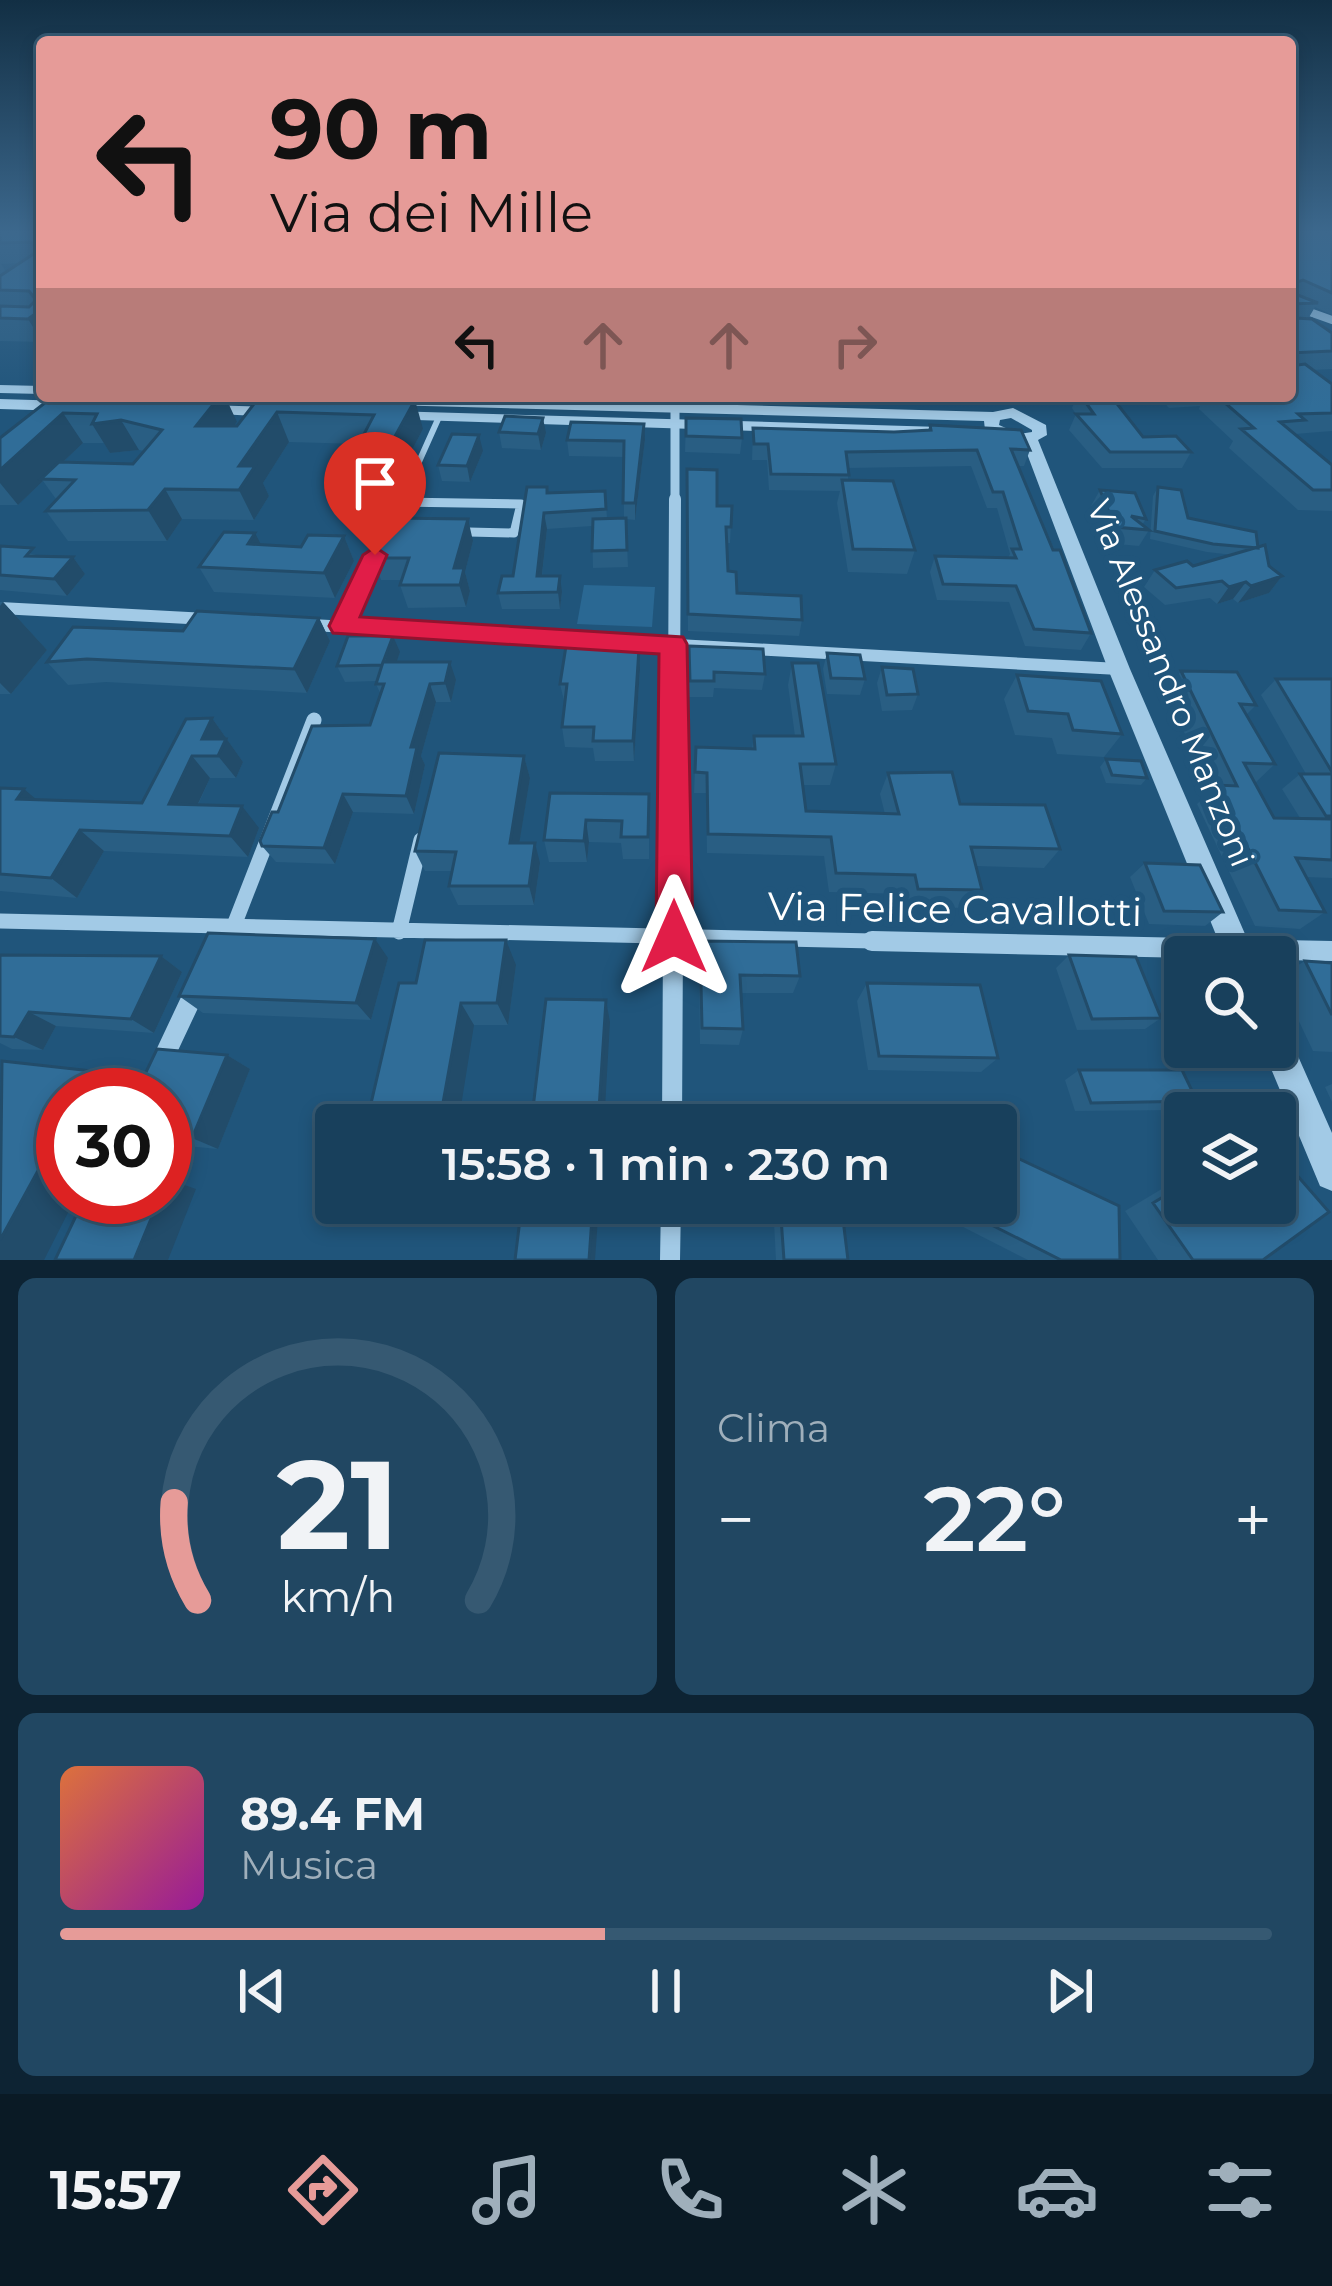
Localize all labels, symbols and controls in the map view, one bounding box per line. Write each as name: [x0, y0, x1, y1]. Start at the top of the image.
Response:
text: 90 m: [270, 78, 492, 180]
icon: left: [72, 84, 228, 240]
text: Via dei Mille: [270, 180, 593, 246]
icon: left: [444, 312, 510, 378]
icon: ahead: [570, 312, 636, 378]
icon: ahead: [696, 312, 762, 378]
icon: right: [822, 312, 888, 378]
pin: [324, 432, 426, 555]
icon: arrive: [342, 450, 408, 516]
street label: Via Alessandro Manzoni: [1079, 494, 1263, 872]
position arrow: [611, 874, 737, 1000]
street label: Via Felice Cavallotti: [767, 882, 1143, 936]
map controls: [1164, 936, 1296, 1224]
button: search: [1164, 936, 1296, 1068]
speed limit sign: 30: [36, 1068, 192, 1224]
button: layers: [1164, 1092, 1296, 1224]
text: 15:58 · 1 min · 230 m: [442, 1136, 890, 1191]
text: Clima: [717, 1404, 830, 1452]
text: 21: [276, 1428, 399, 1580]
text: 22°: [923, 1464, 1066, 1574]
text: −: [717, 1479, 755, 1560]
text: +: [1234, 1479, 1272, 1560]
text: km/h: [280, 1569, 395, 1622]
text: 89.4 FM: [240, 1786, 425, 1841]
text: Musica: [240, 1841, 378, 1889]
icon: previous: [229, 1958, 295, 2024]
icon: pause: [633, 1958, 699, 2024]
icon: next: [1037, 1958, 1103, 2024]
icon: directions: [281, 2148, 365, 2232]
icon: music: [465, 2148, 549, 2232]
icon: phone: [648, 2148, 732, 2232]
icon: climate: [832, 2148, 916, 2232]
icon: car: [1015, 2148, 1099, 2232]
icon: filters: [1198, 2148, 1282, 2232]
text: 15:57: [50, 2157, 182, 2223]

